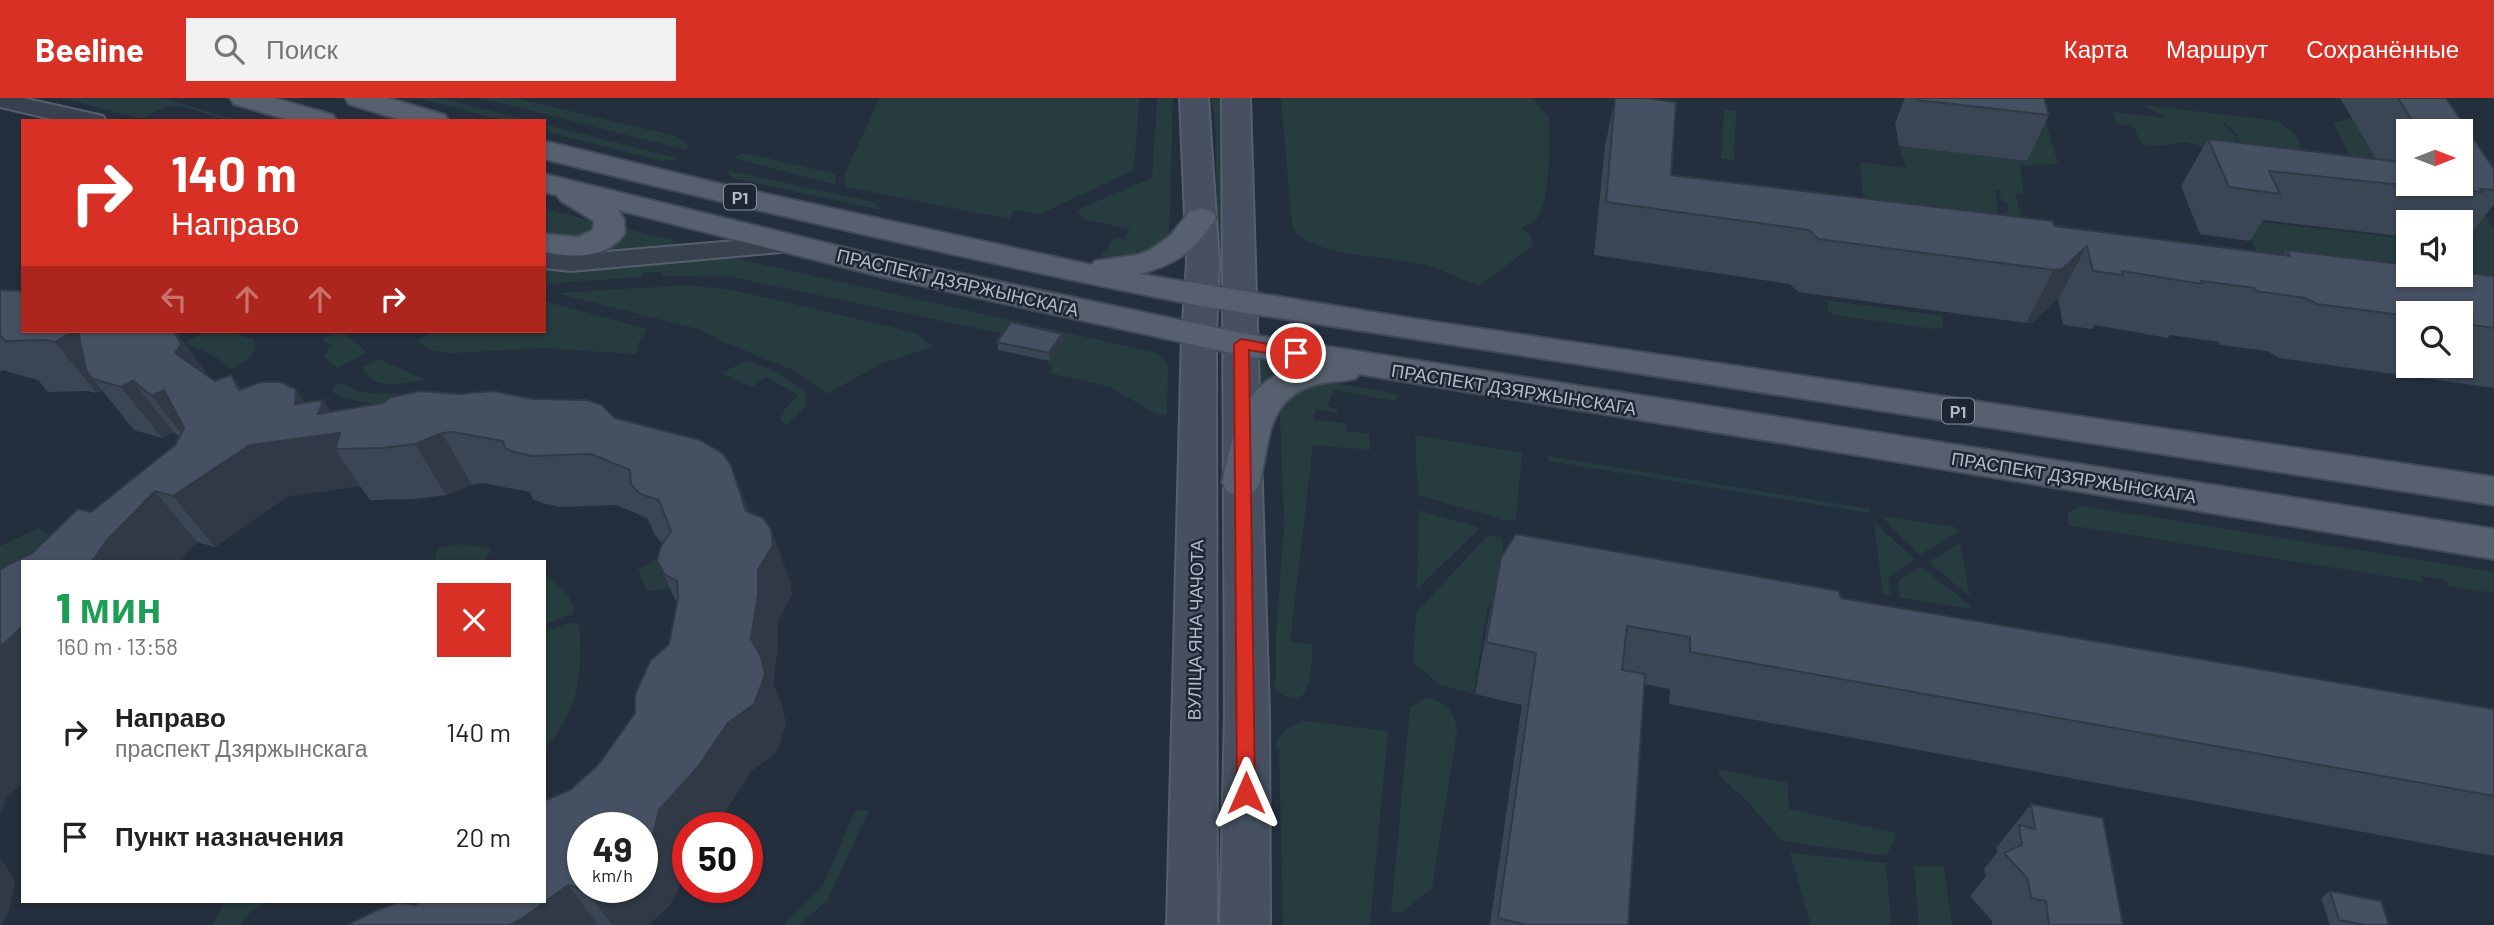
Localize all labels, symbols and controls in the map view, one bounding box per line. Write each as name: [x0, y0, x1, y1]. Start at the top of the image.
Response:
search box: [186, 18, 676, 81]
text: Beeline: [35, 29, 144, 69]
icon: search: [210, 30, 248, 68]
text: Поиск: [266, 33, 338, 64]
text: Карта: [2064, 34, 2128, 63]
text: Маршрут: [2166, 34, 2268, 63]
text: Сохранённые: [2306, 34, 2459, 63]
north arrow: [2396, 119, 2473, 196]
map controls: [2396, 119, 2473, 378]
text: 140 m: [171, 143, 297, 202]
icon: right: [56, 147, 147, 238]
road number: Р1: [724, 184, 756, 209]
text: Направо: [171, 203, 299, 241]
button: sound: [2396, 210, 2473, 287]
street label: ПРАСПЕКТ ДЗЯРЖЫНСКАГА: [835, 243, 1081, 321]
icon: left: [155, 280, 193, 318]
icon: ahead: [228, 280, 266, 318]
icon: ahead: [301, 280, 339, 318]
icon: right: [374, 280, 412, 318]
button: search: [2396, 301, 2473, 378]
pin: [1266, 323, 1326, 383]
icon: arrive: [1277, 334, 1315, 372]
street label: ПРАСПЕКТ ДЗЯРЖЫНСКАГА: [1390, 359, 1638, 419]
road number: Р1: [1942, 398, 1974, 424]
street label: ПРАСПЕКТ ДЗЯРЖЫНСКАГА: [1950, 447, 2198, 507]
street label: ВУЛІЦА ЯНА ЧАЧОТА: [1182, 540, 1208, 720]
text: 1 мин: [56, 581, 162, 631]
button: close: [437, 583, 511, 657]
text: 160 m · 13:58: [56, 632, 178, 660]
text: Направо: [115, 701, 226, 732]
icon: right: [56, 713, 94, 751]
text: 140 m: [446, 716, 511, 747]
text: праспект Дзяржынскага: [115, 734, 368, 762]
position arrow: [1209, 756, 1283, 830]
speed limit sign: 50: [672, 812, 763, 903]
icon: arrive: [56, 818, 94, 856]
text: Пункт назначения: [115, 820, 344, 851]
text: 20 m: [456, 821, 511, 852]
text: 49: [593, 827, 632, 869]
text: km/h: [592, 864, 633, 886]

